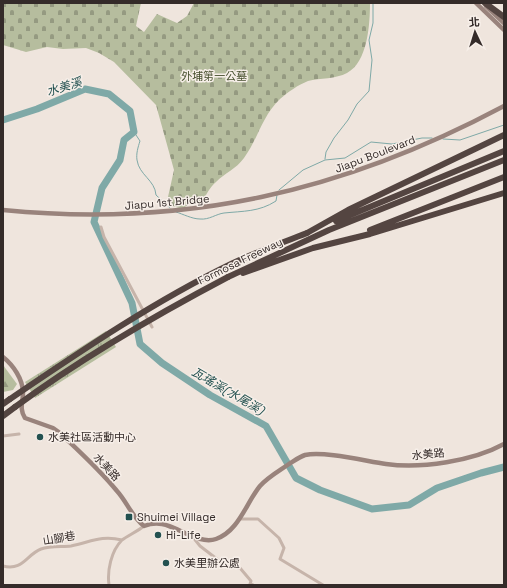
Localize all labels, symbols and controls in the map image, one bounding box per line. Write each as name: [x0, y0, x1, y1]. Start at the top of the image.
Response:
north arrow: [455, 12, 495, 52]
text: 北: [468, 15, 480, 29]
park label: 外埔第一公墓: [181, 69, 247, 83]
water label: 水美溪: [44, 74, 85, 100]
street label: Jiapu Boulevard: [333, 132, 417, 176]
street label: Jiapu 1st Bridge: [124, 191, 210, 213]
street label: Formosa Freeway: [195, 234, 285, 288]
water label: 瓦瑤溪(水尾溪): [189, 364, 268, 419]
place label: 水美社區活動中心: [48, 430, 136, 444]
marker: 水美社區活動中心: [35, 432, 45, 442]
street label: 水美路: [411, 445, 445, 463]
street label: 水美路: [91, 450, 123, 484]
place label: Shuimei Village: [137, 510, 216, 524]
marker: Shuimei Village: [124, 512, 134, 522]
street label: 山腳巷: [42, 528, 76, 548]
place label: Hi-Life: [166, 528, 201, 542]
marker: Hi-Life: [153, 530, 163, 540]
place label: 水美里辦公處: [174, 556, 240, 570]
marker: 水美里辦公處: [161, 558, 171, 568]

